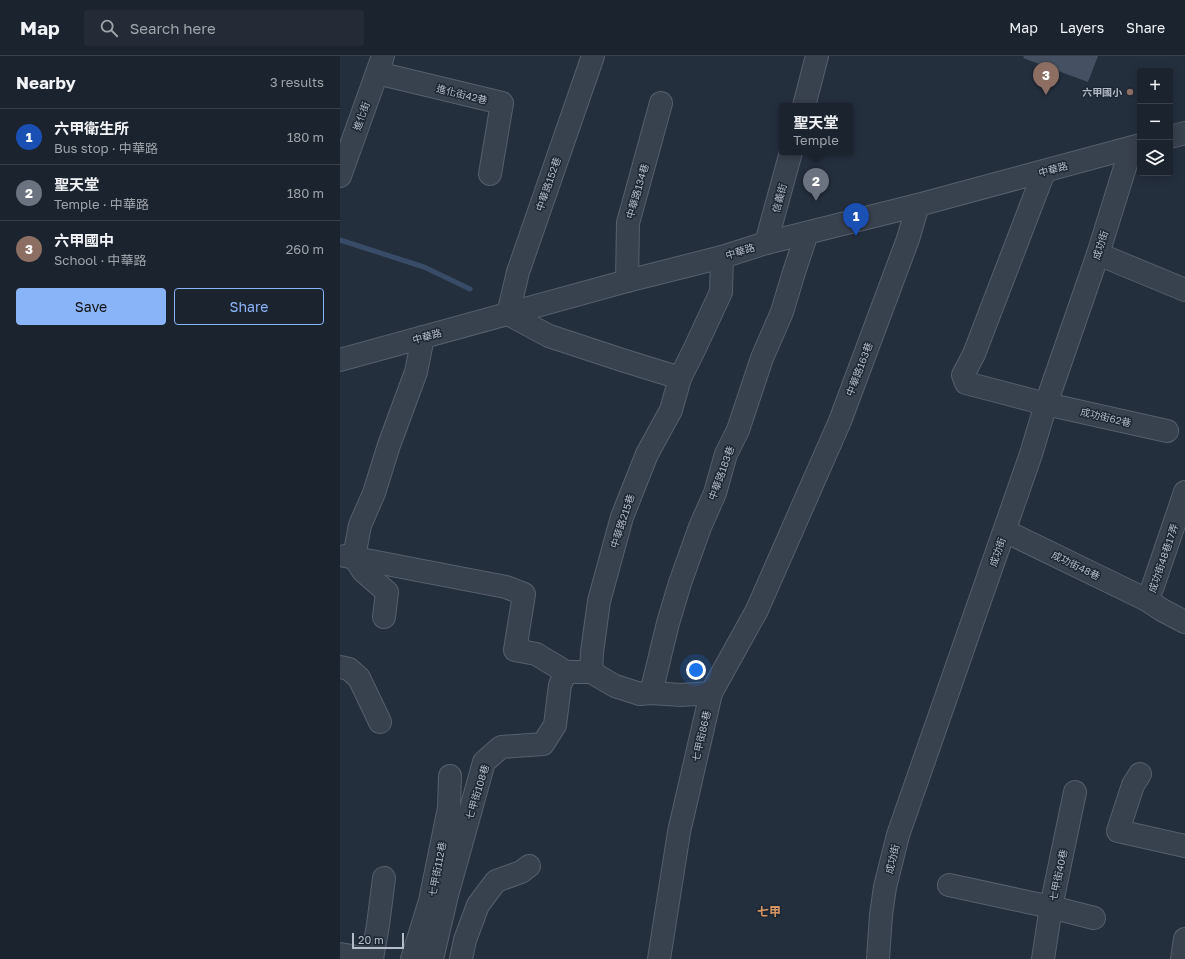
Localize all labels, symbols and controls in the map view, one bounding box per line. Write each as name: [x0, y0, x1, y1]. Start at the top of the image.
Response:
search box: [84, 10, 364, 46]
text: Map: [20, 16, 60, 39]
icon: search: [98, 17, 120, 39]
text: Search here: [130, 19, 216, 37]
text: Map: [1009, 19, 1038, 36]
text: Layers: [1060, 19, 1104, 36]
text: Share: [1126, 19, 1165, 36]
pin: 3: [1033, 62, 1059, 95]
map controls: [1137, 68, 1173, 176]
button: +: [1137, 68, 1173, 104]
text: Nearby: [16, 72, 76, 93]
text: 3 results: [270, 74, 324, 90]
street label: 進化街42巷: [435, 82, 489, 106]
place label: 六甲國小: [1082, 86, 1123, 98]
marker: 六甲國小: [1125, 87, 1135, 97]
street label: 進化街: [350, 100, 372, 132]
popup: [779, 103, 853, 155]
button: −: [1137, 104, 1173, 140]
text: 聖天堂: [793, 113, 838, 131]
text: 六甲衛生所: [54, 119, 129, 137]
text: 1: [26, 129, 32, 145]
text: 180 m: [287, 129, 324, 145]
text: Temple: [793, 132, 839, 148]
text: Bus stop · 中華路: [54, 140, 158, 156]
button: layers: [1137, 140, 1173, 176]
street label: 中華路152巷: [533, 155, 563, 213]
street label: 中華路: [1037, 159, 1069, 179]
street label: 中華路134巷: [623, 162, 651, 220]
pin: 2: [803, 168, 829, 201]
text: 聖天堂: [54, 175, 99, 193]
street label: 信義街: [769, 182, 789, 214]
text: 2: [25, 185, 33, 201]
text: 180 m: [287, 185, 324, 201]
text: Temple · 中華路: [54, 196, 149, 212]
pin: 1: [843, 203, 869, 236]
street label: 成功街: [1090, 229, 1110, 261]
text: 六甲國中: [54, 231, 114, 249]
text: 3: [25, 241, 33, 257]
text: 260 m: [286, 241, 324, 257]
street label: 中華路: [724, 241, 756, 261]
text: School · 中華路: [54, 252, 147, 268]
button: Save: [16, 288, 166, 325]
button: Share: [174, 288, 324, 325]
street label: 中華路: [411, 326, 443, 346]
street label: 中華路163巷: [843, 340, 875, 398]
street label: 成功街62巷: [1079, 405, 1133, 429]
street label: 中華路183巷: [706, 444, 736, 502]
street label: 中華路215巷: [608, 492, 636, 550]
street label: 成功街48巷17弄: [1146, 522, 1180, 594]
street label: 成功街: [986, 536, 1008, 568]
street label: 成功街48巷: [1050, 548, 1102, 582]
your location: [686, 660, 706, 680]
street label: 七甲街86巷: [689, 709, 713, 763]
street label: 七甲街108巷: [463, 763, 491, 821]
street label: 七甲街112巷: [426, 841, 448, 897]
street label: 成功街: [883, 843, 901, 875]
street label: 七甲街40巷: [1047, 848, 1069, 902]
district label: 七甲: [757, 904, 781, 919]
scale bar: [352, 931, 404, 950]
text: 20 m: [358, 933, 384, 946]

